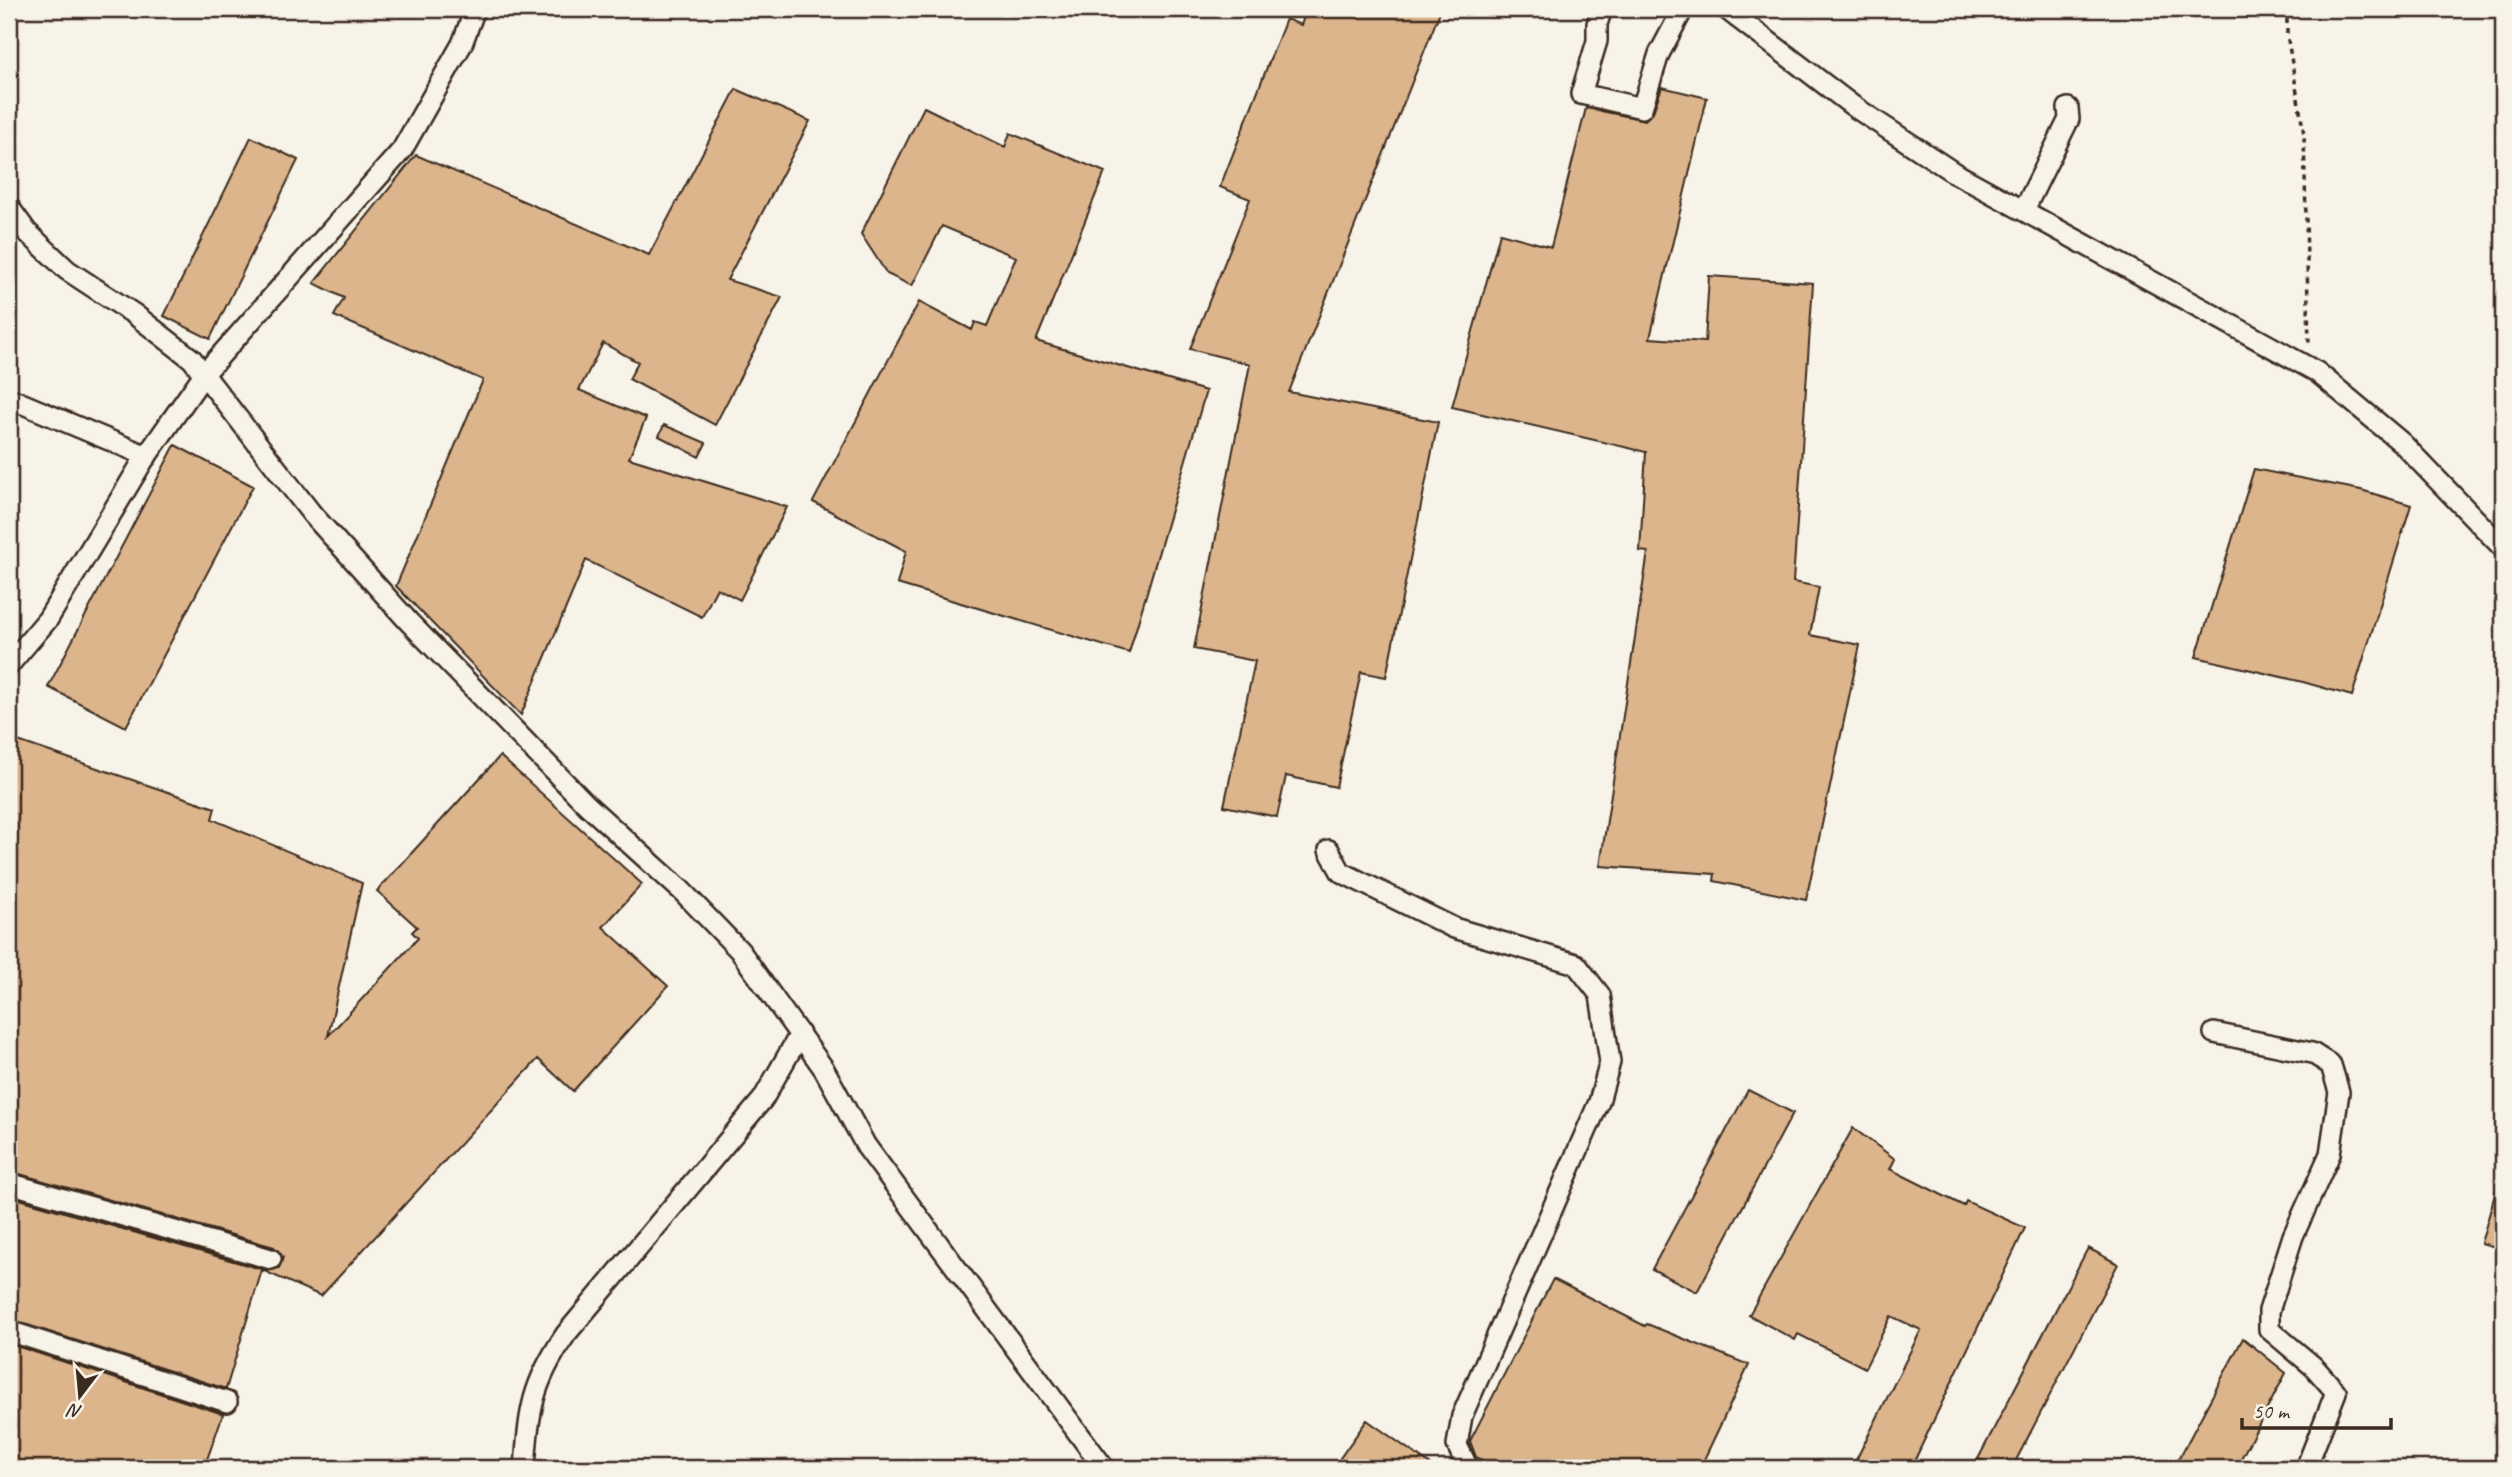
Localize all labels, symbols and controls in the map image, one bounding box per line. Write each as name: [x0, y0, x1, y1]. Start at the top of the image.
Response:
north arrow: [46, 1362, 116, 1432]
scale bar: [2242, 1386, 2391, 1430]
text: N: [64, 1397, 85, 1425]
text: 50 m: [2253, 1398, 2291, 1424]

